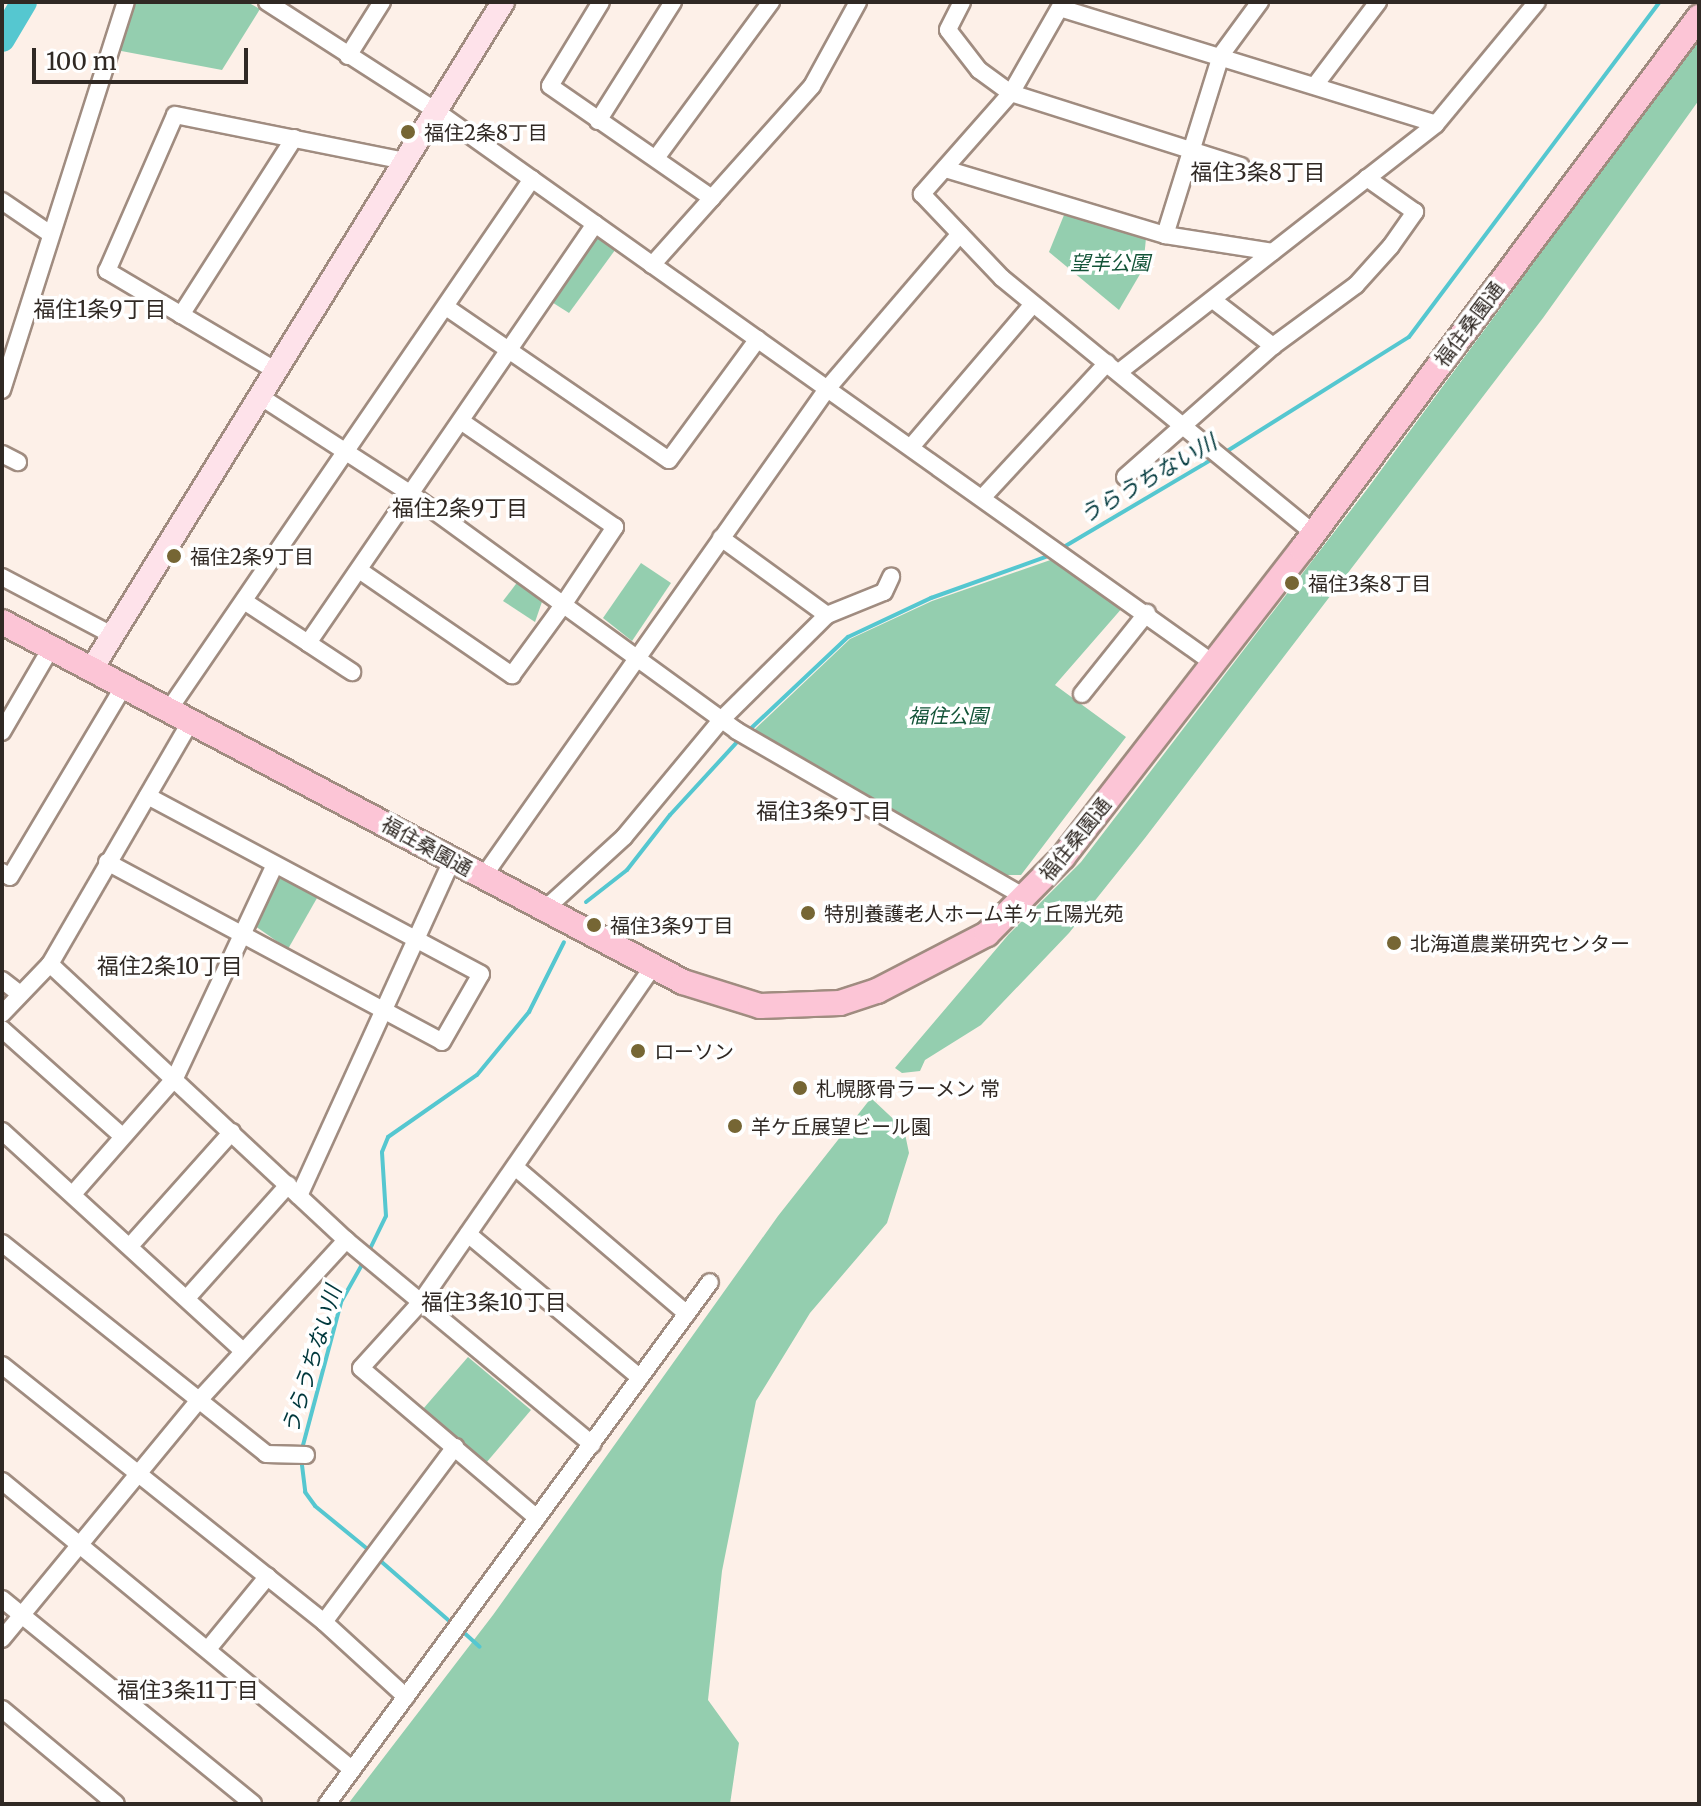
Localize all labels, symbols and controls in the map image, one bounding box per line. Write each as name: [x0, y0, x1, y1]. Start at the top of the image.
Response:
scale bar: [36, 32, 252, 82]
text: 100 m: [46, 46, 116, 77]
place label: 福住2条8丁目: [424, 120, 548, 144]
marker: 福住2条8丁目: [399, 123, 417, 141]
district label: 福住3条8丁目: [1190, 160, 1326, 186]
park label: 望羊公園: [1070, 250, 1150, 274]
street label: 福住桑園通: [1429, 277, 1509, 371]
district label: 福住1条9丁目: [33, 297, 167, 323]
water label: うらうちない川: [1075, 429, 1221, 529]
district label: 福住2条9丁目: [392, 496, 528, 522]
place label: 福住2条9丁目: [190, 544, 314, 568]
marker: 福住2条9丁目: [165, 547, 183, 565]
place label: 福住3条8丁目: [1308, 571, 1431, 595]
marker: 福住3条8丁目: [1283, 574, 1301, 592]
park label: 福住公園: [908, 703, 988, 727]
street label: 福住桑園通: [1034, 793, 1116, 885]
district label: 福住3条9丁目: [756, 799, 892, 825]
street label: 福住桑園通: [377, 811, 477, 881]
place label: 特別養護老人ホーム羊ヶ丘陽光苑: [824, 901, 1124, 925]
marker: 特別養護老人ホーム羊ヶ丘陽光苑: [799, 904, 817, 922]
place label: 福住3条9丁目: [610, 913, 734, 937]
marker: 福住3条9丁目: [585, 916, 603, 934]
place label: 北海道農業研究センター: [1410, 931, 1630, 955]
marker: 北海道農業研究センター: [1385, 934, 1403, 952]
district label: 福住2条10丁目: [97, 954, 243, 980]
place label: ローソン: [654, 1039, 734, 1063]
marker: ローソン: [629, 1042, 647, 1060]
place label: 札幌豚骨ラーメン 常: [816, 1076, 1001, 1100]
marker: 札幌豚骨ラーメン 常: [791, 1079, 809, 1097]
place label: 羊ケ丘展望ビール園: [751, 1114, 931, 1138]
marker: 羊ケ丘展望ビール園: [726, 1117, 744, 1135]
water label: うらうちない川: [277, 1283, 347, 1437]
district label: 福住3条10丁目: [421, 1290, 567, 1316]
district label: 福住3条11丁目: [117, 1678, 259, 1704]

